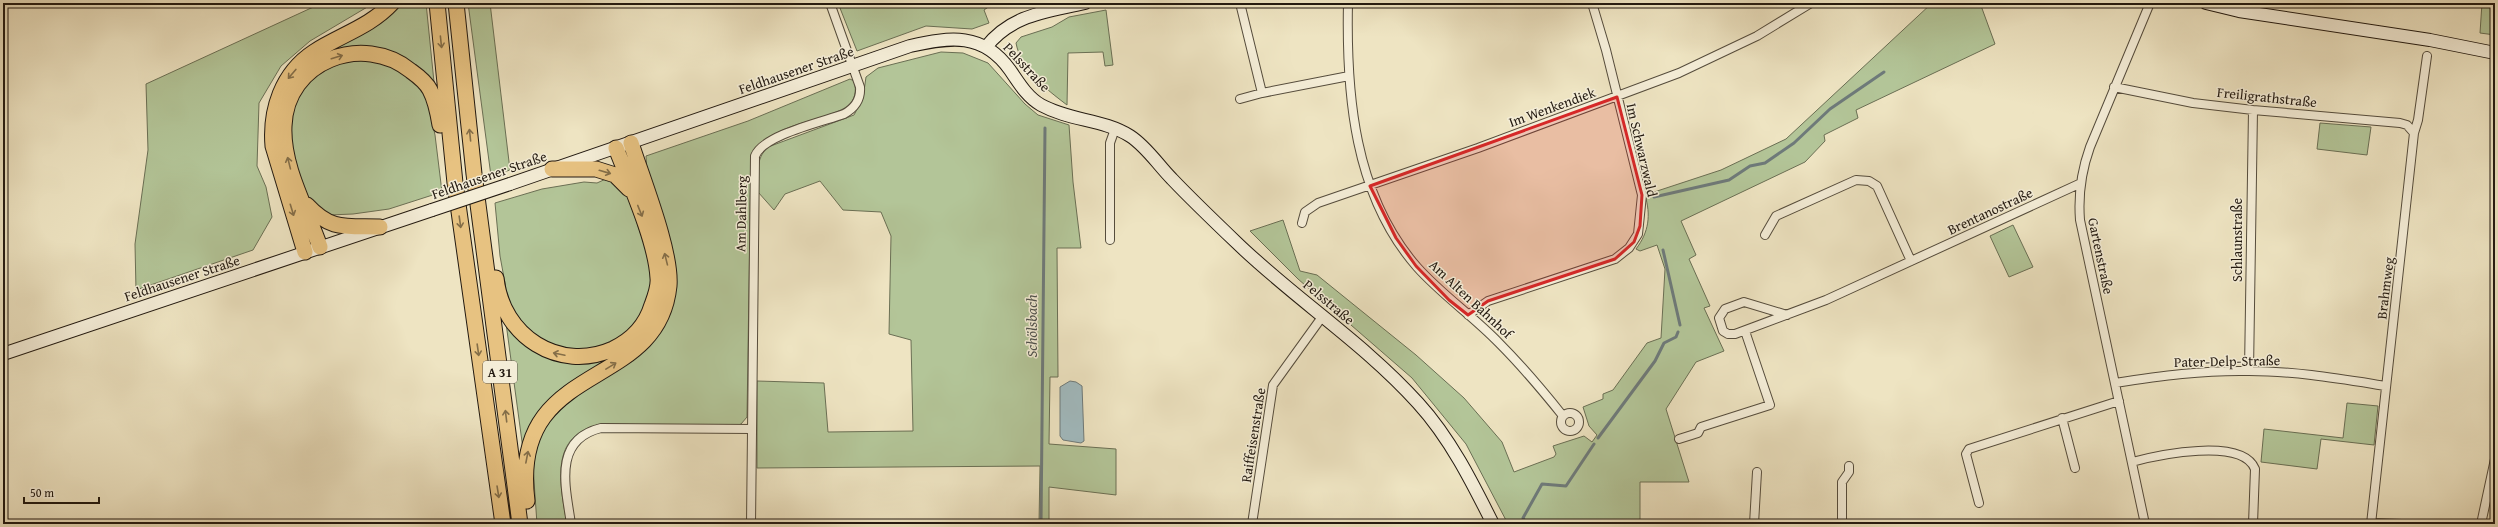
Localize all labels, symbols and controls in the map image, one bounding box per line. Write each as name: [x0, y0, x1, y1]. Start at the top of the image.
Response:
one-way arrow: [437, 35, 444, 48]
street label: Pelsstraße: [999, 38, 1055, 96]
street label: Feldhausener Straße: [736, 41, 857, 99]
one-way arrow: [330, 53, 343, 60]
one-way arrow: [288, 68, 297, 79]
street label: Im Wenkendiek: [1506, 82, 1599, 132]
street label: Freiligrathstraße: [2216, 82, 2318, 112]
street label: Im Schwarzwald: [1622, 101, 1663, 199]
one-way arrow: [466, 129, 473, 142]
street label: Feldhausener Straße: [429, 146, 550, 204]
one-way arrow: [285, 157, 293, 170]
one-way arrow: [598, 169, 611, 176]
street label: Am Dahlberg: [730, 176, 752, 252]
street label: Brentanostraße: [1944, 182, 2036, 240]
street label: Schlaunstraße: [2227, 197, 2247, 282]
one-way arrow: [289, 203, 296, 216]
one-way arrow: [637, 204, 644, 216]
one-way arrow: [456, 215, 464, 228]
street label: Gartenstraße: [2083, 216, 2119, 296]
street label: Feldhausener Straße: [122, 250, 243, 306]
one-way arrow: [662, 253, 669, 266]
street label: Am Alten Bahnhof: [1425, 255, 1518, 344]
street label: Brahmweg: [2371, 256, 2399, 320]
street label: Pelsstraße: [1299, 275, 1359, 330]
water label: Schölsbach: [1021, 294, 1042, 358]
one-way arrow: [474, 343, 482, 356]
one-way arrow: [553, 350, 566, 358]
street label: Pater-Delp-Straße: [2174, 350, 2281, 372]
road number: A 31: [483, 361, 517, 383]
one-way arrow: [605, 362, 616, 370]
street label: Raiffeisenstraße: [1236, 386, 1270, 484]
one-way arrow: [502, 410, 510, 423]
one-way arrow: [523, 451, 531, 464]
scale bar: [24, 479, 99, 505]
text: 50 m: [30, 484, 54, 501]
one-way arrow: [494, 485, 502, 498]

